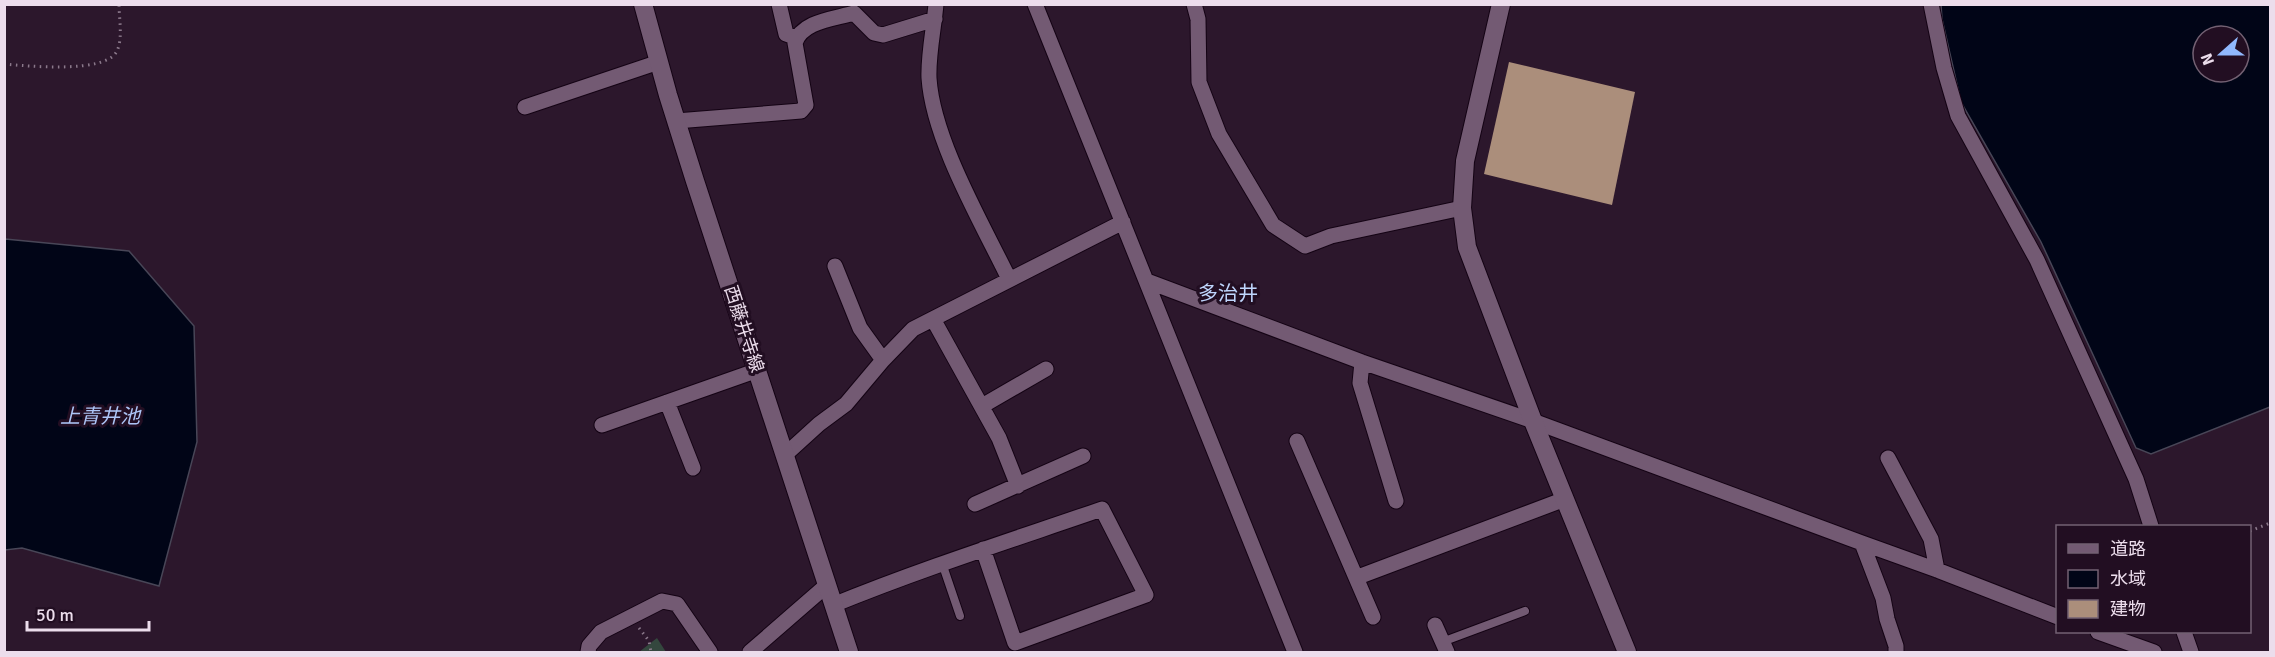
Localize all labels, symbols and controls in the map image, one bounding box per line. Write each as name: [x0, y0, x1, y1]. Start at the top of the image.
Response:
north arrow: [2191, 24, 2251, 84]
text: N: [2197, 50, 2219, 68]
district label: 多治井: [1198, 281, 1258, 306]
street label: 西藤井寺線: [720, 283, 768, 375]
water label: 上青井池: [60, 404, 142, 429]
legend: [2056, 525, 2251, 633]
text: 道路: [2110, 538, 2146, 560]
text: 水域: [2110, 568, 2146, 590]
scale bar: [27, 594, 148, 632]
text: 建物: [2110, 598, 2146, 620]
text: 50 m: [36, 604, 74, 626]

